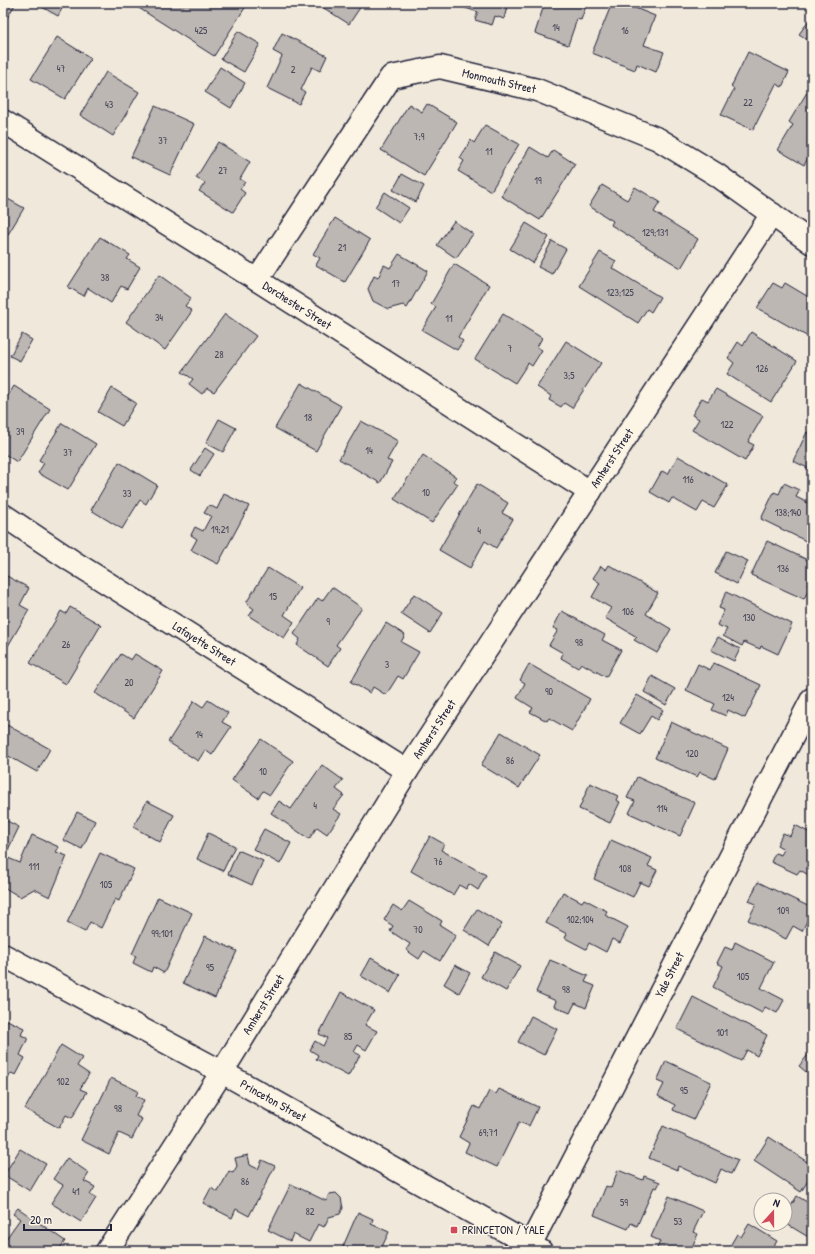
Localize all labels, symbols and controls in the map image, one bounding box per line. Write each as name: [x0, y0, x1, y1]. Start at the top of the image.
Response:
house number: 14: [552, 21, 560, 34]
house number: 425: [195, 24, 208, 37]
house number: 16: [621, 24, 629, 37]
house number: 47: [57, 62, 65, 75]
house number: 2: [291, 63, 296, 76]
street label: Monmouth Street: [461, 64, 539, 98]
house number: 22: [743, 96, 753, 109]
house number: 43: [105, 98, 114, 111]
house number: 7;9: [414, 130, 425, 143]
house number: 37: [158, 134, 168, 147]
house number: 11: [485, 145, 493, 158]
house number: 27: [218, 164, 228, 177]
house number: 19: [534, 174, 542, 187]
house number: 129;131: [642, 226, 668, 239]
house number: 21: [338, 241, 347, 254]
house number: 38: [101, 271, 109, 284]
street label: Dorchester Street: [259, 277, 336, 334]
house number: 17: [392, 277, 400, 290]
house number: 123;125: [606, 286, 635, 299]
house number: 34: [155, 311, 163, 324]
house number: 11: [445, 312, 453, 325]
house number: 7: [508, 342, 513, 355]
house number: 28: [214, 348, 224, 361]
house number: 126: [756, 362, 768, 375]
house number: 3;5: [563, 369, 575, 382]
house number: 18: [304, 411, 312, 424]
house number: 122: [721, 418, 734, 431]
street label: Amherst Street: [586, 424, 638, 491]
house number: 39: [16, 425, 24, 438]
house number: 14: [365, 444, 373, 457]
house number: 37: [63, 446, 73, 459]
house number: 116: [682, 473, 694, 486]
house number: 10: [422, 486, 431, 499]
house number: 33: [123, 487, 132, 500]
house number: 138;140: [775, 506, 802, 519]
house number: 19;21: [211, 523, 229, 536]
house number: 4: [477, 524, 481, 537]
house number: 136: [777, 562, 789, 575]
house number: 15: [269, 590, 278, 603]
house number: 106: [622, 605, 634, 618]
house number: 130: [743, 611, 756, 624]
house number: 9: [326, 615, 330, 628]
street label: Lafayette Street: [170, 617, 240, 670]
house number: 98: [575, 636, 583, 649]
house number: 26: [62, 638, 70, 651]
house number: 3: [385, 658, 390, 671]
house number: 20: [124, 676, 134, 689]
house number: 90: [545, 685, 554, 698]
house number: 124: [722, 691, 734, 704]
street label: Amherst Street: [408, 695, 460, 762]
house number: 14: [195, 728, 203, 741]
house number: 120: [686, 747, 699, 760]
house number: 86: [506, 754, 514, 767]
house number: 10: [259, 765, 268, 778]
house number: 4: [313, 799, 317, 812]
house number: 114: [656, 802, 668, 815]
house number: 76: [434, 855, 442, 868]
house number: 111: [29, 860, 40, 873]
house number: 108: [619, 862, 631, 875]
house number: 105: [100, 878, 113, 891]
house number: 109: [777, 904, 789, 917]
house number: 102;104: [567, 913, 594, 926]
house number: 70: [413, 923, 423, 936]
house number: 99;101: [151, 927, 173, 940]
street label: Yale Street: [650, 948, 688, 1000]
house number: 95: [206, 961, 215, 974]
street label: Amherst Street: [238, 970, 289, 1038]
house number: 105: [737, 970, 750, 983]
house number: 98: [562, 983, 570, 996]
house number: 101: [716, 1026, 728, 1039]
house number: 85: [344, 1030, 353, 1043]
house number: 102: [57, 1075, 70, 1088]
street label: Princeton Street: [237, 1075, 310, 1126]
house number: 95: [680, 1084, 689, 1097]
house number: 98: [114, 1102, 122, 1115]
house number: 69;71: [479, 1126, 498, 1139]
house number: 86: [241, 1175, 249, 1188]
house number: 41: [72, 1185, 80, 1198]
north arrow: [753, 1192, 793, 1232]
text: N: [771, 1195, 782, 1210]
house number: 59: [620, 1196, 628, 1209]
house number: 82: [305, 1205, 315, 1218]
scale bar: [24, 1206, 111, 1232]
text: 20 m: [30, 1211, 52, 1228]
house number: 53: [674, 1215, 683, 1228]
place label: PRINCETON / YALE: [462, 1221, 545, 1238]
marker: PRINCETON / YALE: [449, 1225, 459, 1235]

